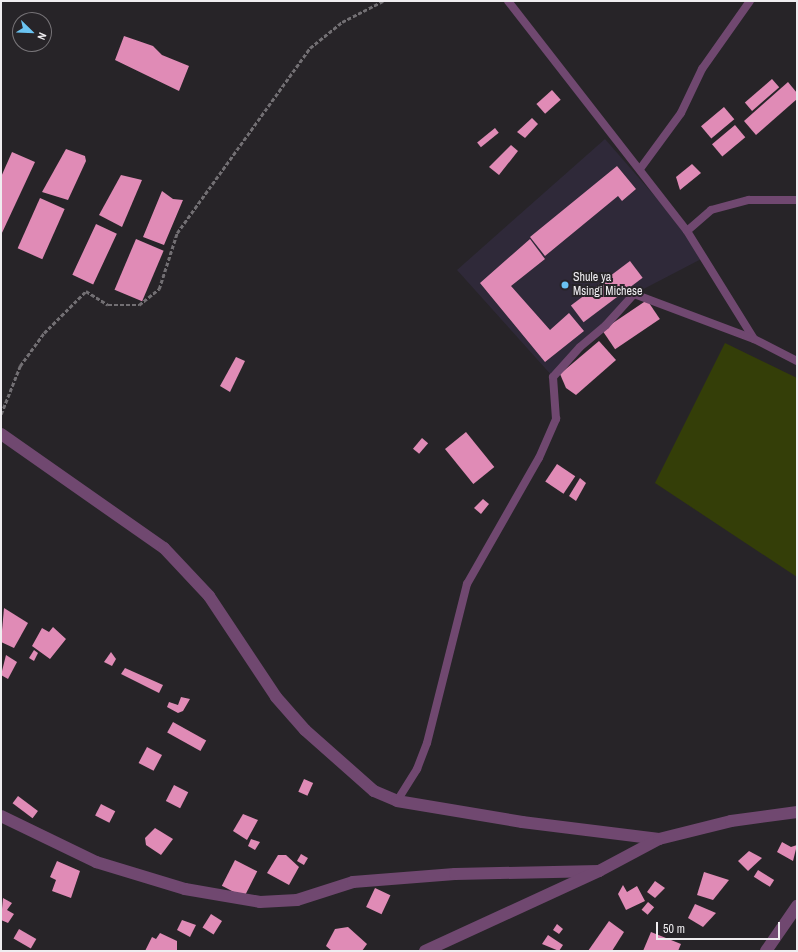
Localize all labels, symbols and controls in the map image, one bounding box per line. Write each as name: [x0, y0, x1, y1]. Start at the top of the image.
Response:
north arrow: [12, 12, 52, 52]
text: N: [34, 31, 50, 42]
place label: Shule ya Msingi Michese: [573, 271, 642, 299]
marker: Shule ya Msingi Michese: [560, 280, 570, 290]
scale bar: [658, 914, 782, 940]
text: 50 m: [663, 921, 685, 937]

